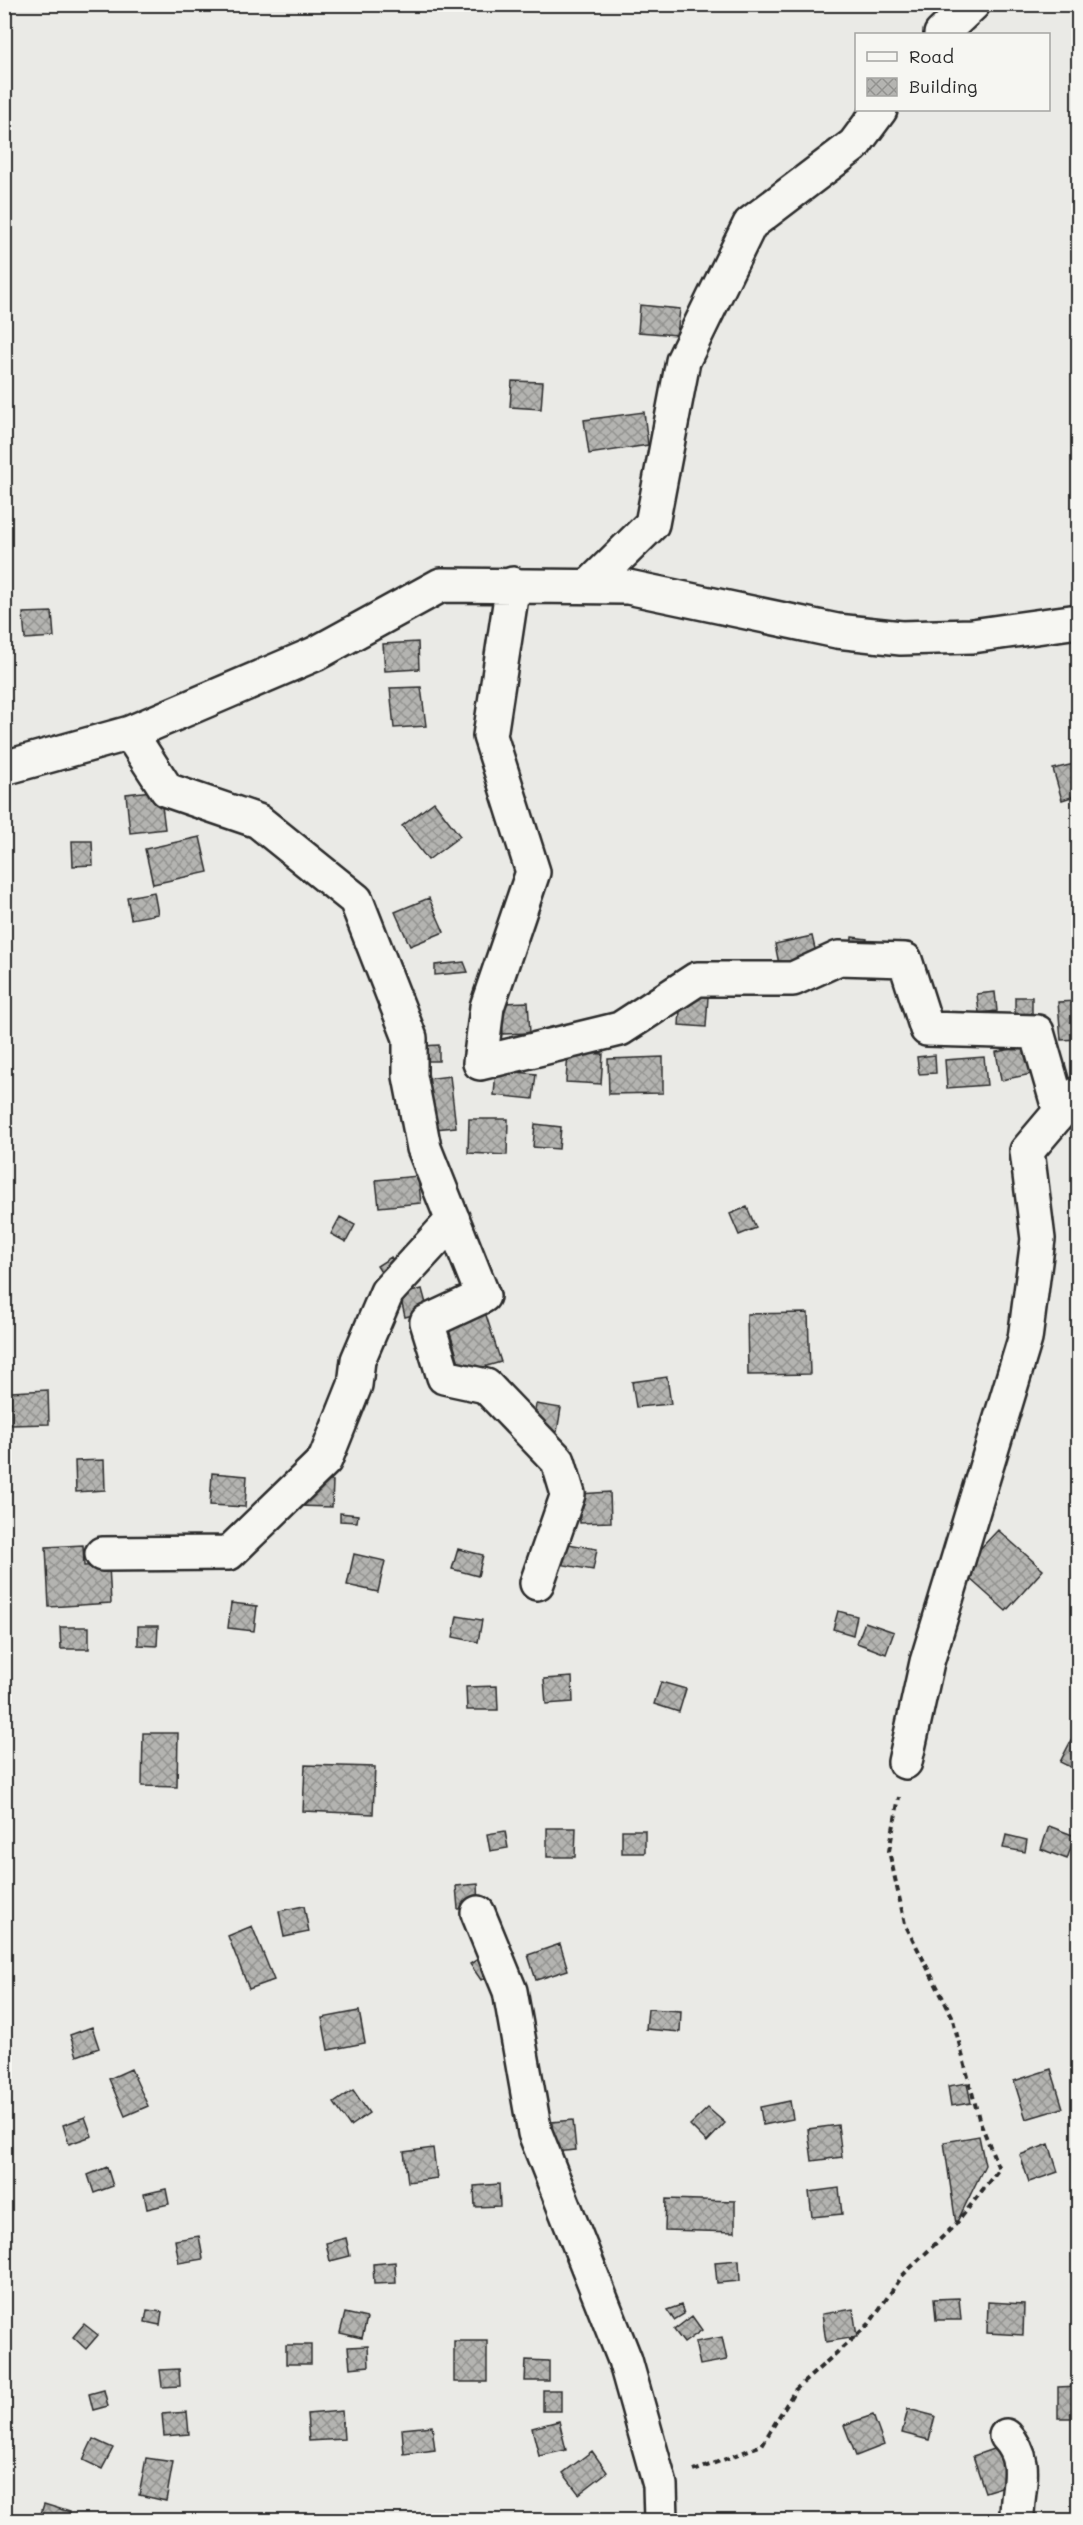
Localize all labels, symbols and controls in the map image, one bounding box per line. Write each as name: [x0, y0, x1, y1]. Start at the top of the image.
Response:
legend: [855, 33, 1050, 111]
text: Road: [909, 44, 954, 68]
text: Building: [909, 74, 977, 98]

